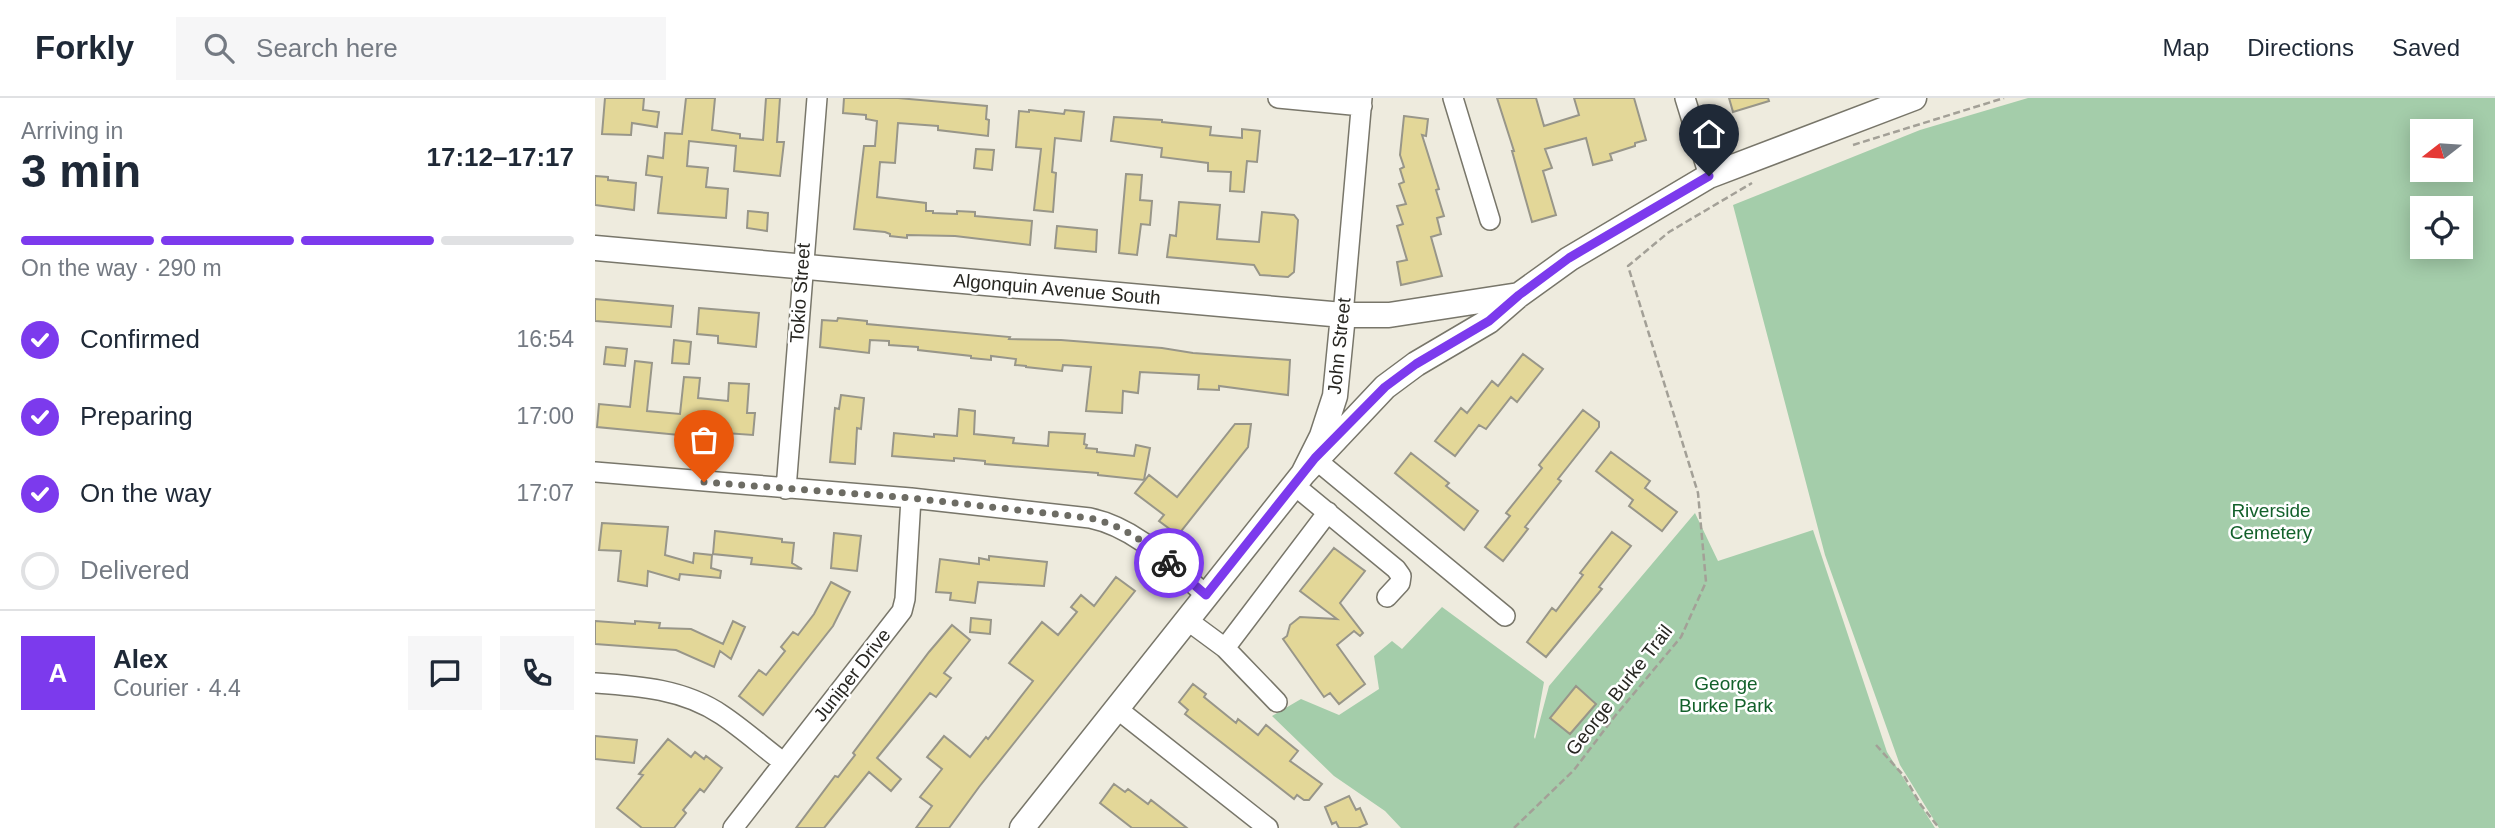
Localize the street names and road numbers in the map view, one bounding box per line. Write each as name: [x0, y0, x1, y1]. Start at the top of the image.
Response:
street label: Tokio Street: [786, 242, 814, 344]
street label: Algonquin Avenue South: [953, 269, 1161, 309]
street label: John Street: [1323, 296, 1355, 395]
street label: George Burke Trail: [1562, 621, 1676, 759]
street label: Juniper Drive: [809, 624, 895, 726]

